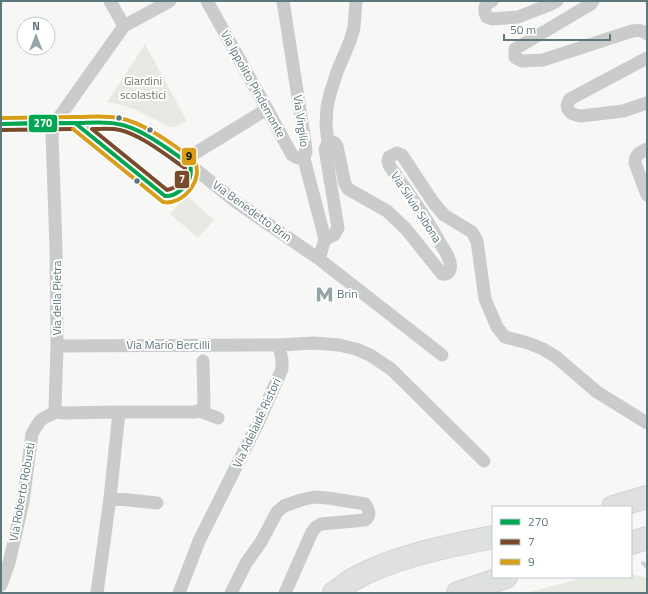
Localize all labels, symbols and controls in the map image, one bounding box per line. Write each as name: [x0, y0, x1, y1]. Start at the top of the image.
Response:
north arrow: [16, 16, 56, 56]
scale bar: [504, 16, 610, 42]
text: N: [32, 18, 40, 34]
text: 50 m: [510, 20, 536, 39]
street label: Via Ippolito Pindemonte: [216, 26, 291, 141]
park label: Giardini scolastici: [120, 71, 166, 104]
street label: Via Virgilio: [288, 94, 315, 148]
unlabelled marker: [114, 113, 124, 123]
line badge: 270: [28, 114, 58, 133]
text: 270: [34, 115, 52, 131]
unlabelled marker: [145, 125, 155, 135]
line badge: 9: [181, 147, 197, 166]
text: 9: [186, 148, 192, 164]
street label: Via Silvio Sibona: [386, 167, 447, 246]
line badge: 7: [174, 170, 190, 189]
text: 7: [179, 171, 185, 187]
street label: Via Benedetto Brin: [208, 175, 296, 246]
unlabelled marker: [132, 176, 142, 186]
street label: Via della Pietra: [47, 260, 66, 336]
metro station icon: Brin: [314, 284, 334, 304]
place label: Brin: [337, 284, 358, 303]
street label: Via Mario Bercilli: [126, 335, 210, 354]
street label: Via Adelaide Ristori: [227, 375, 286, 471]
street label: Via Roberto Robusti: [3, 441, 40, 543]
legend: [492, 506, 632, 578]
text: 270: [528, 512, 548, 531]
text: 7: [528, 532, 535, 551]
text: 9: [528, 552, 535, 571]

